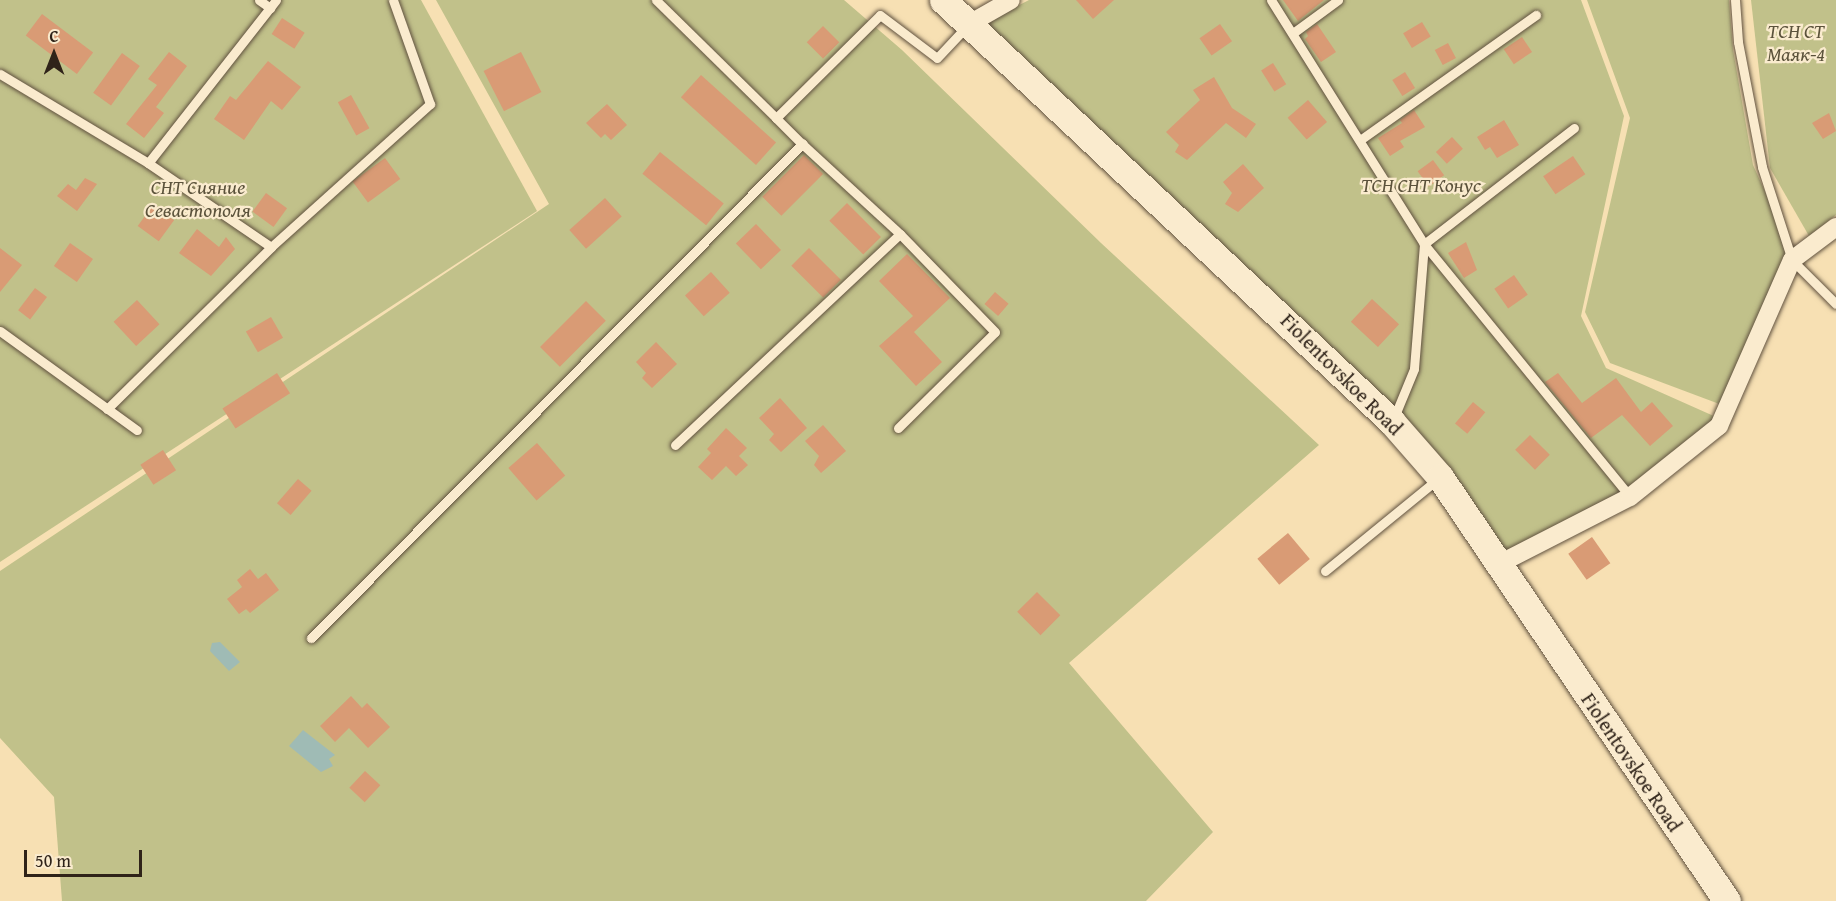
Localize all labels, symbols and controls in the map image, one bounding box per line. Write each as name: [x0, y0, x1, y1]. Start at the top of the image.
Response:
park label: ТСН СТ Маяк-4: [1767, 18, 1825, 65]
north arrow: [24, 24, 84, 84]
text: С: [49, 24, 59, 48]
park label: ТСН СНТ Конус: [1361, 172, 1481, 196]
park label: СНТ Сияние Севастополя: [145, 174, 251, 221]
street label: Fiolentovskoe Road: [1276, 308, 1408, 440]
street label: Fiolentovskoe Road: [1577, 688, 1687, 836]
scale bar: [27, 838, 146, 876]
text: 50 m: [35, 847, 71, 874]

